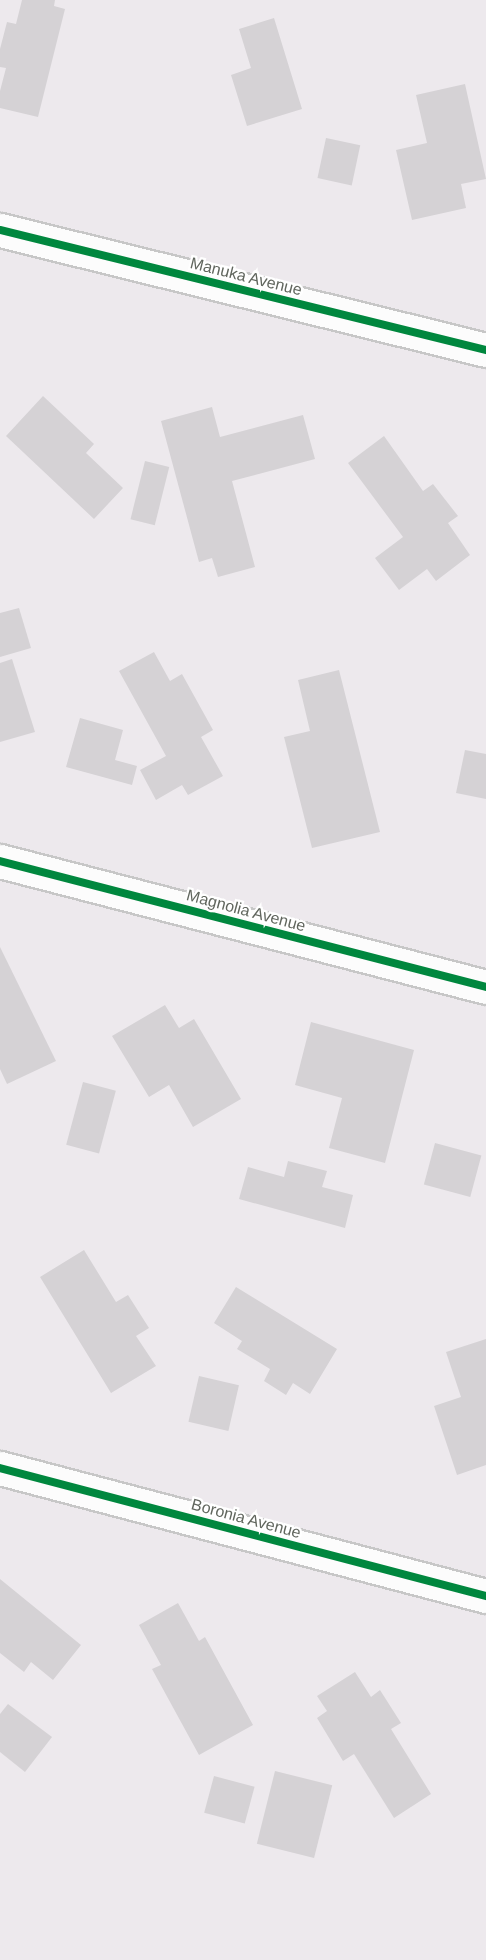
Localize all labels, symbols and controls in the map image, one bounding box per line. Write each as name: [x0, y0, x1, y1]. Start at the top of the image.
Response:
street label: Manuka Avenue: [188, 254, 304, 300]
street label: Magnolia Avenue: [184, 886, 308, 936]
street label: Boronia Avenue: [189, 1495, 303, 1543]

